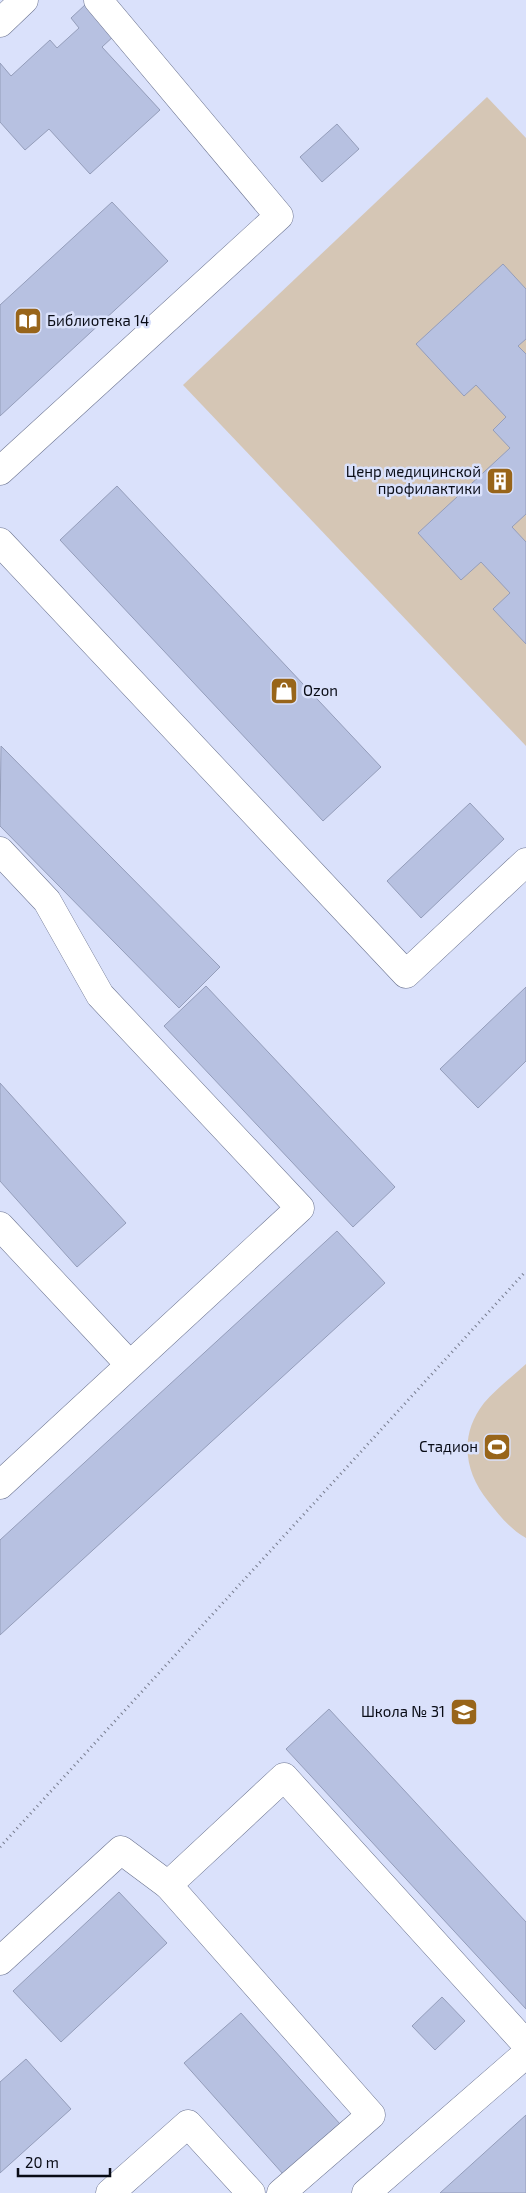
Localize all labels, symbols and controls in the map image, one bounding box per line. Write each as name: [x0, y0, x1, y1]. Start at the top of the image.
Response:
library icon: Библиотека 14: [13, 306, 43, 336]
place label: Библиотека 14: [47, 311, 149, 329]
place label: Ценр медицинской профилактики: [346, 462, 481, 497]
building icon: Ценр медицинской профилактики: [485, 466, 515, 496]
shop icon: Ozon: [269, 676, 299, 706]
place label: Ozon: [303, 681, 338, 699]
sports icon: Стадион: [482, 1432, 512, 1462]
place label: Стадион: [419, 1437, 478, 1455]
school or university icon: Школа № 31: [449, 1697, 479, 1727]
place label: Школа № 31: [361, 1702, 445, 1720]
scale bar: [18, 2146, 110, 2178]
text: 20 m: [25, 2153, 59, 2171]

